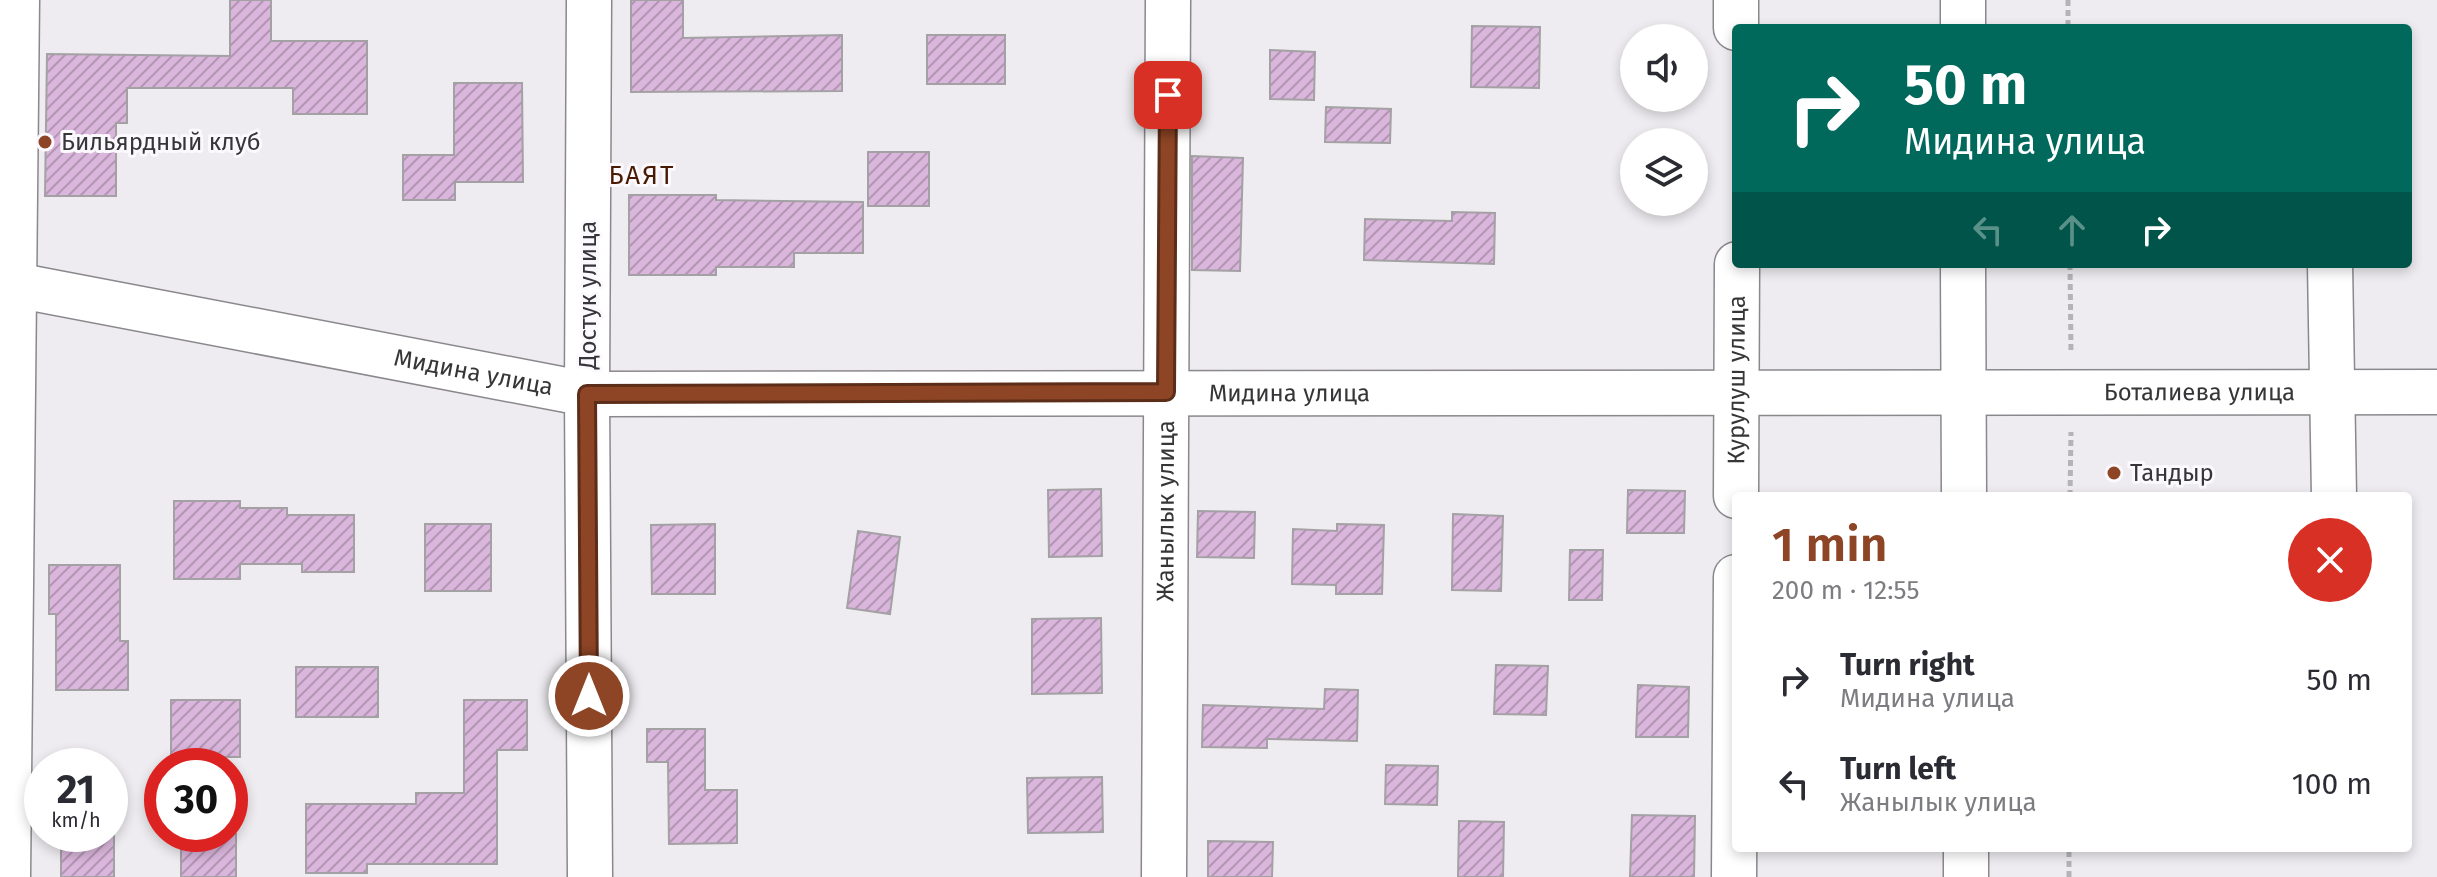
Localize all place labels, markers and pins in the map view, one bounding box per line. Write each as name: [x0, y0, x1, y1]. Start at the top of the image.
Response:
pin: [1134, 61, 1202, 129]
place label: Бильярдный клуб: [61, 128, 261, 156]
marker: Бильярдный клуб: [36, 133, 54, 151]
place label: Тандыр: [2130, 459, 2214, 487]
marker: Тандыр: [2105, 464, 2123, 482]

